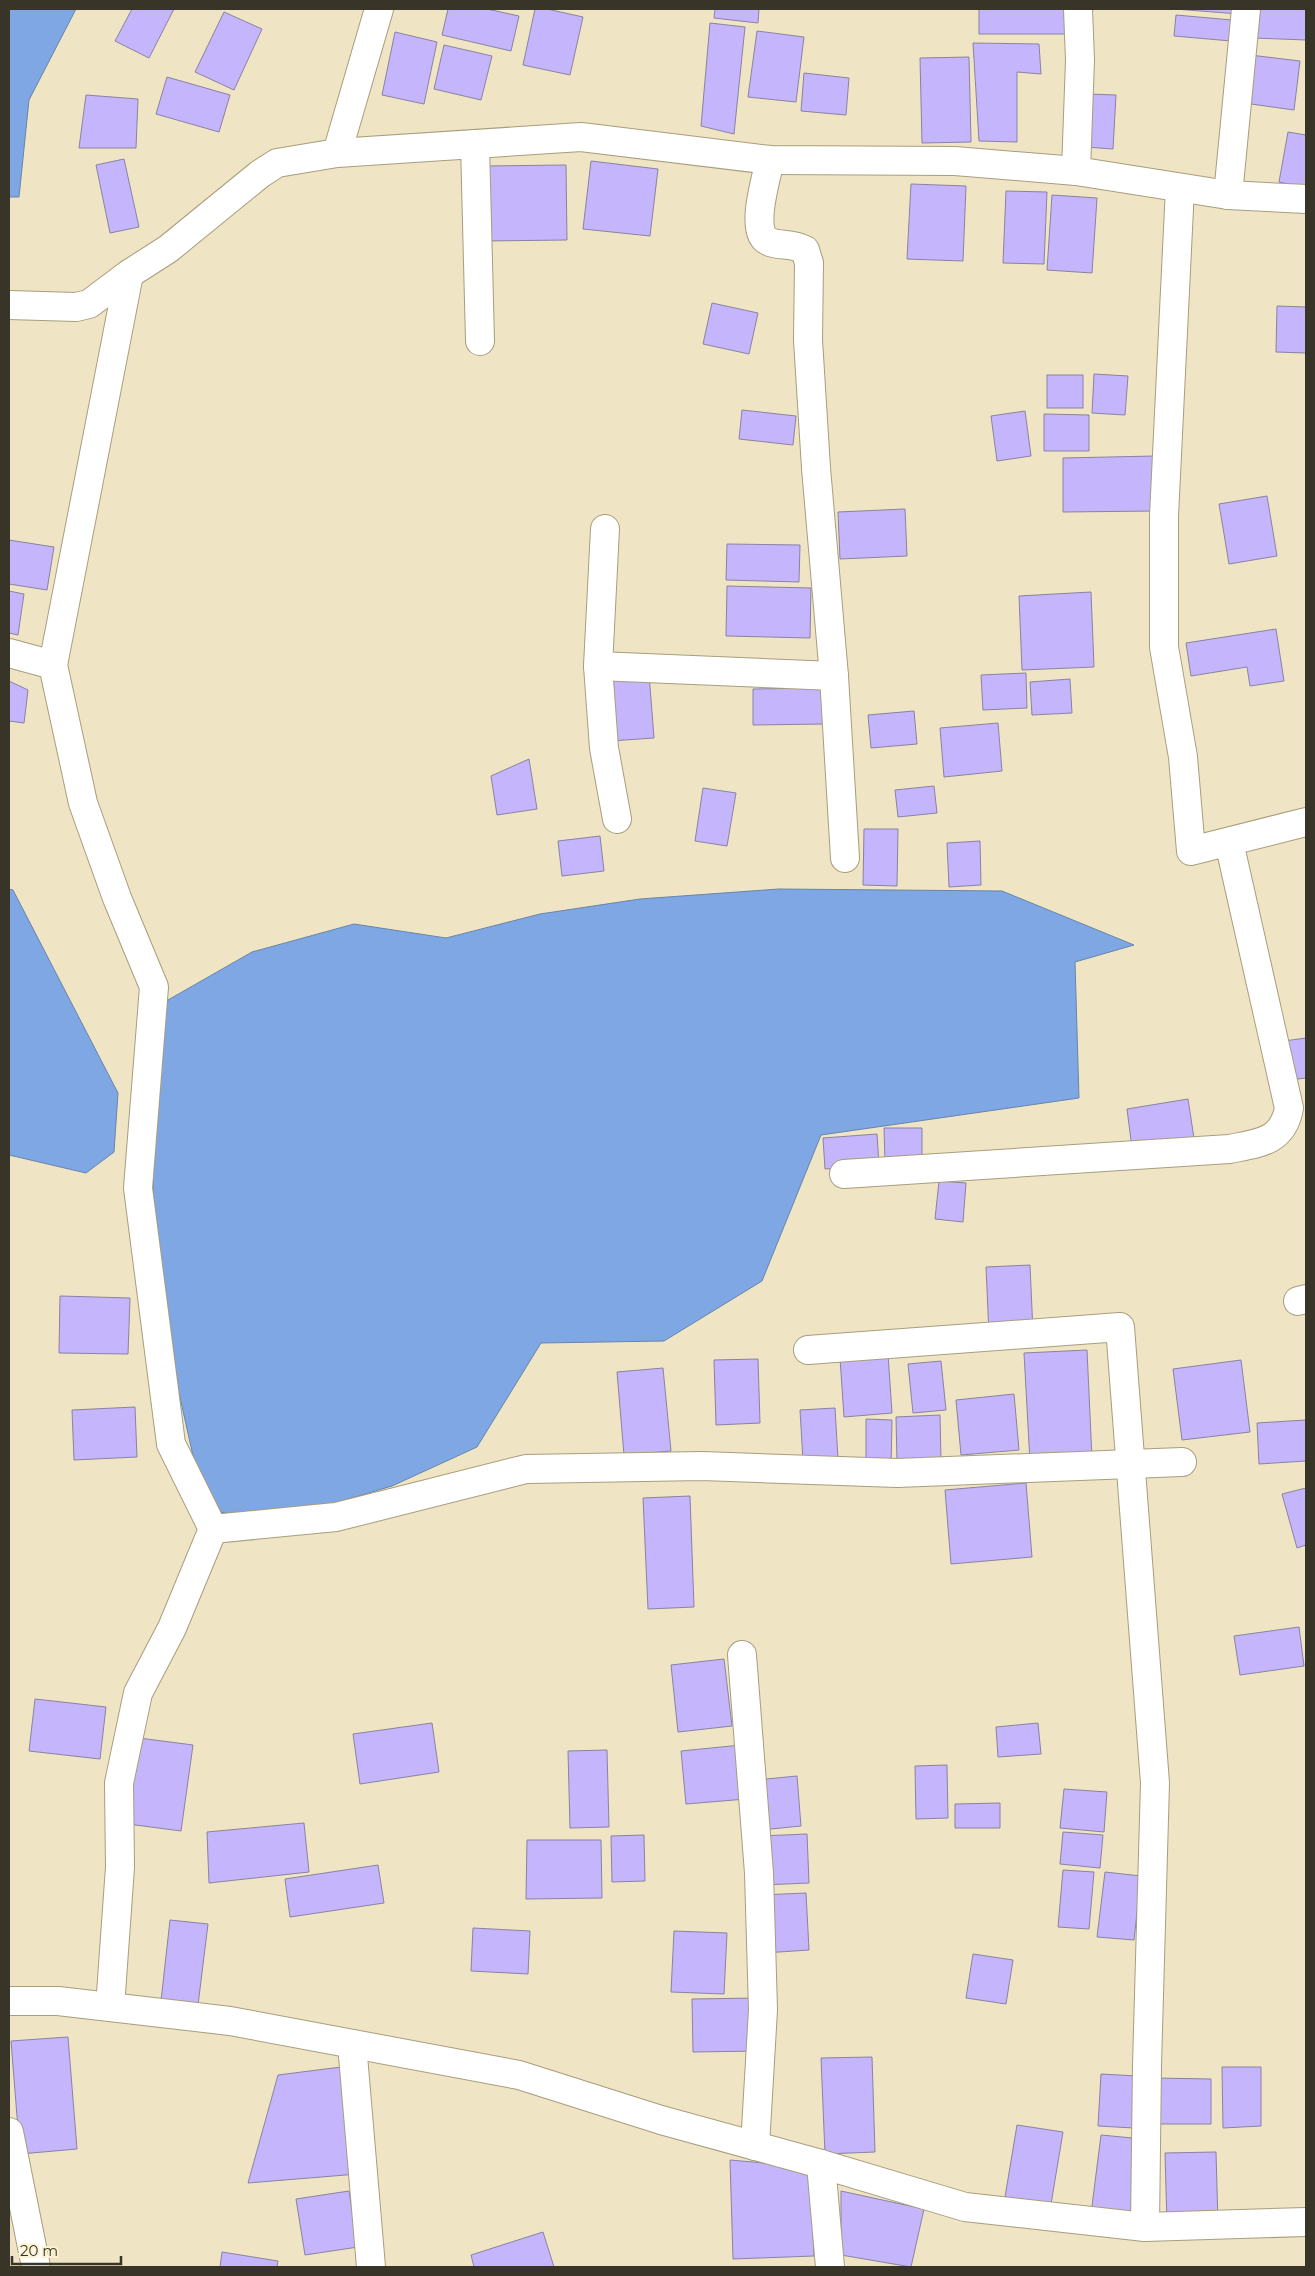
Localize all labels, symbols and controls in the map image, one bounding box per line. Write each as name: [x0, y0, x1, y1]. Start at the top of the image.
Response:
scale bar: [12, 2234, 121, 2266]
text: 20 m: [20, 2241, 58, 2260]

